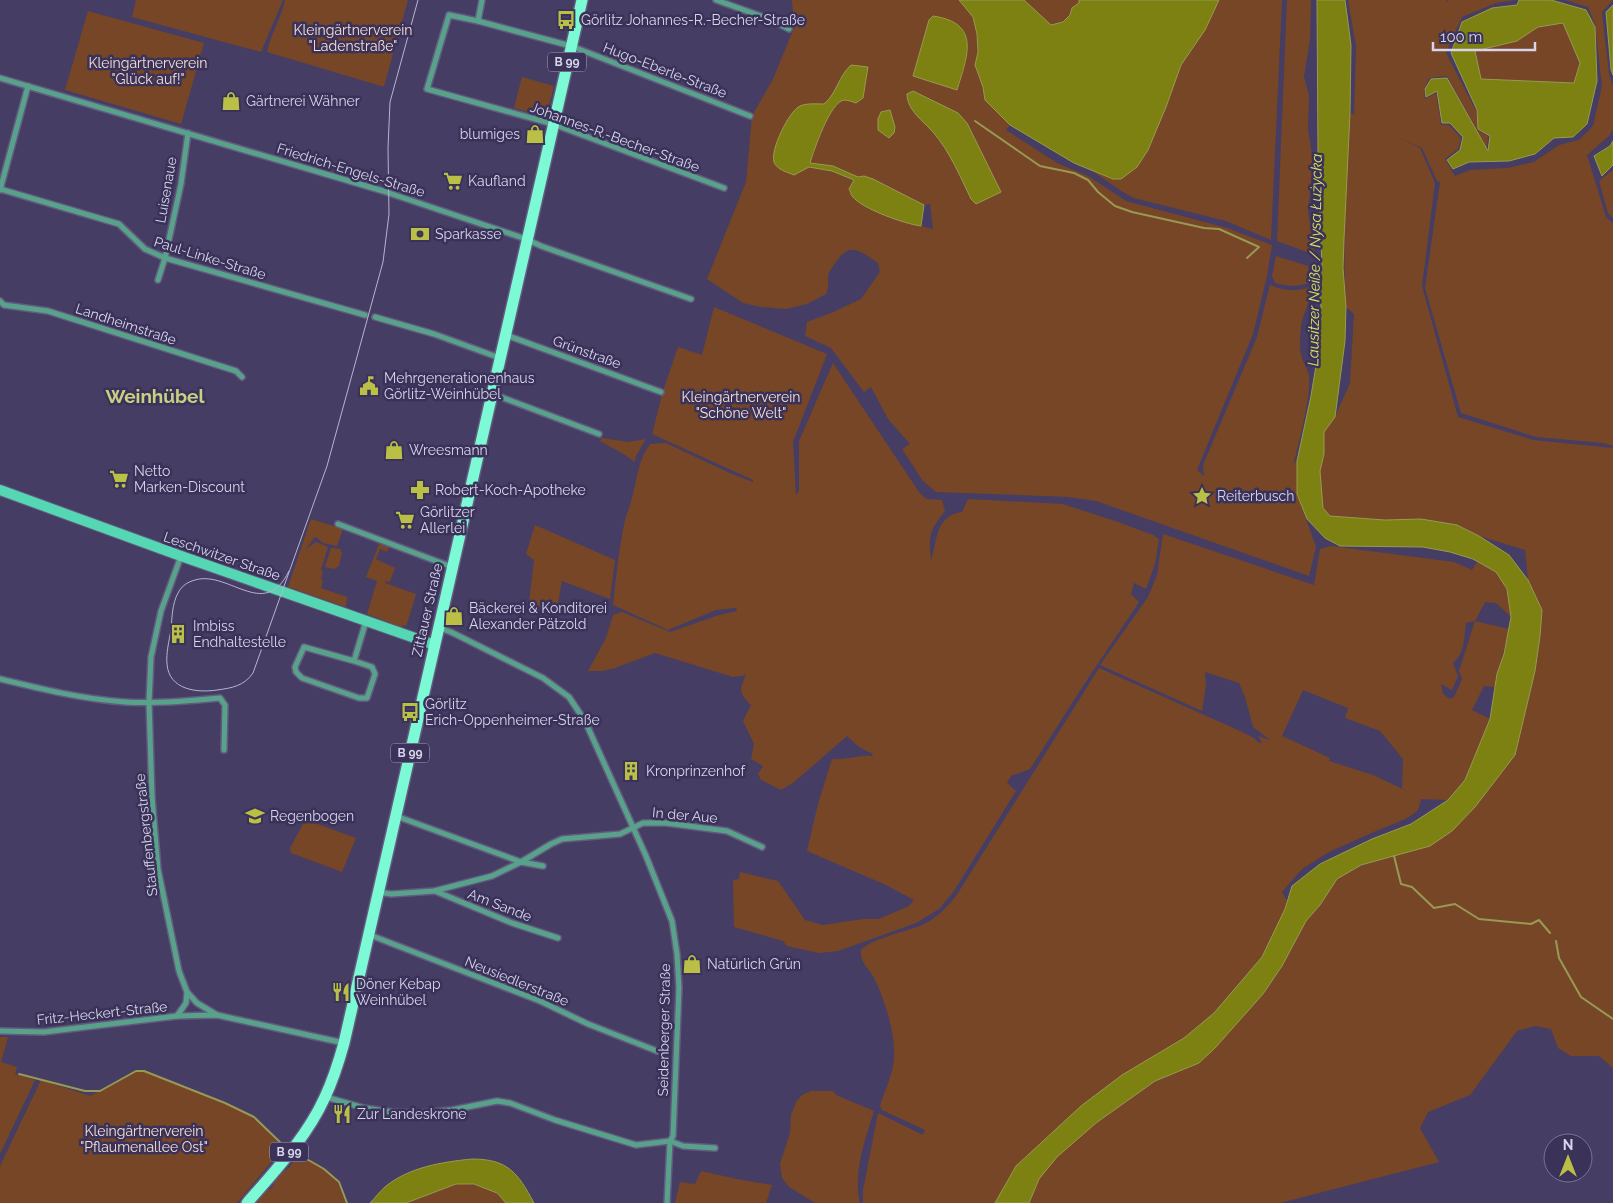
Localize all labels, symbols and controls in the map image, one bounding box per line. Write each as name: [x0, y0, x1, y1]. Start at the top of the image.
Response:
bus stop icon: Görlitz Johannes-R.-Becher-Straße: [555, 9, 577, 31]
place label: Görlitz Johannes-R.-Becher-Straße: [581, 12, 805, 28]
scale bar: [1433, 20, 1536, 52]
park label: Kleingärtnerverein "Ladenstraße": [294, 22, 412, 54]
text: 100 m: [1440, 28, 1482, 46]
street label: Hugo-Eberle-Straße: [601, 39, 729, 101]
road number: B 99: [548, 52, 586, 72]
park label: Kleingärtnerverein "Glück auf!": [89, 55, 207, 87]
shop icon: Gärtnerei Wähner: [220, 90, 242, 112]
place label: Gärtnerei Wähner: [246, 93, 360, 109]
street label: Johannes-R.-Becher-Straße: [528, 99, 702, 175]
shop icon: blumiges: [524, 123, 546, 145]
place label: blumiges: [460, 126, 520, 142]
street label: Friedrich-Engels-Straße: [275, 140, 427, 200]
water label: Lausitzer Neiße / Nysa Łużycka: [1304, 154, 1326, 366]
street label: Luisenaue: [152, 156, 180, 224]
supermarket icon: Kaufland: [442, 170, 464, 192]
place label: Kaufland: [468, 173, 526, 189]
bank icon: Sparkasse: [409, 223, 431, 245]
place label: Sparkasse: [435, 226, 501, 242]
street label: Paul-Linke-Straße: [152, 233, 268, 283]
street label: Landheimstraße: [74, 300, 178, 348]
street label: Grünstraße: [551, 332, 623, 372]
place label: Mehrgenerationenhaus Görlitz-Weinhübel: [384, 370, 535, 402]
public building icon: Mehrgenerationenhaus Görlitz-Weinhübel: [358, 375, 380, 397]
district label: Weinhübel: [105, 385, 205, 407]
park label: Kleingärtnerverein "Schöne Welt": [682, 389, 800, 421]
shop icon: Wreesmann: [383, 439, 405, 461]
place label: Wreesmann: [409, 442, 488, 458]
place label: Netto Marken-Discount: [134, 463, 245, 495]
supermarket icon: Netto Marken-Discount: [108, 468, 130, 490]
pharmacy icon: Robert-Koch-Apotheke: [409, 479, 431, 501]
place label: Robert-Koch-Apotheke: [435, 482, 586, 498]
place icon: Reiterbusch: [1191, 485, 1213, 507]
place label: Reiterbusch: [1217, 488, 1294, 504]
place label: Görlitzer Allerlei: [420, 504, 475, 536]
supermarket icon: Görlitzer Allerlei: [394, 509, 416, 531]
street label: Leschwitzer Straße: [162, 529, 282, 583]
street label: Zittauer Straße: [409, 562, 445, 658]
place label: Bäckerei & Konditorei Alexander Pätzold: [469, 600, 607, 632]
shop icon: Bäckerei & Konditorei Alexander Pätzold: [443, 605, 465, 627]
place label: Imbiss Endhaltestelle: [193, 618, 286, 650]
building icon: Imbiss Endhaltestelle: [167, 623, 189, 645]
place label: Görlitz Erich-Oppenheimer-Straße: [425, 696, 600, 728]
bus stop icon: Görlitz Erich-Oppenheimer-Straße: [399, 701, 421, 723]
road number: B 99: [391, 744, 429, 762]
building icon: Kronprinzenhof: [620, 760, 642, 782]
place label: Kronprinzenhof: [646, 763, 746, 779]
street label: Stauffenbergstraße: [132, 773, 160, 897]
street label: In der Aue: [652, 804, 718, 826]
school or university icon: Regenbogen: [244, 805, 266, 827]
place label: Regenbogen: [270, 808, 354, 824]
street label: Am Sande: [466, 886, 534, 924]
street label: Neusiedlerstraße: [463, 953, 571, 1009]
shop icon: Natürlich Grün: [681, 953, 703, 975]
place label: Natürlich Grün: [707, 956, 801, 972]
street label: Seidenberger Straße: [655, 963, 673, 1097]
place label: Döner Kebap Weinhübel: [356, 976, 441, 1008]
restaurant icon: Döner Kebap Weinhübel: [330, 981, 352, 1003]
street label: Fritz-Heckert-Straße: [36, 998, 168, 1028]
restaurant icon: Zur Landeskrone: [331, 1103, 353, 1125]
place label: Zur Landeskrone: [357, 1106, 467, 1122]
park label: Kleingärtnerverein "Pflaumenallee Ost": [80, 1123, 208, 1155]
north arrow: [1543, 1133, 1593, 1183]
text: N: [1563, 1137, 1573, 1153]
road number: B 99: [270, 1142, 308, 1162]

